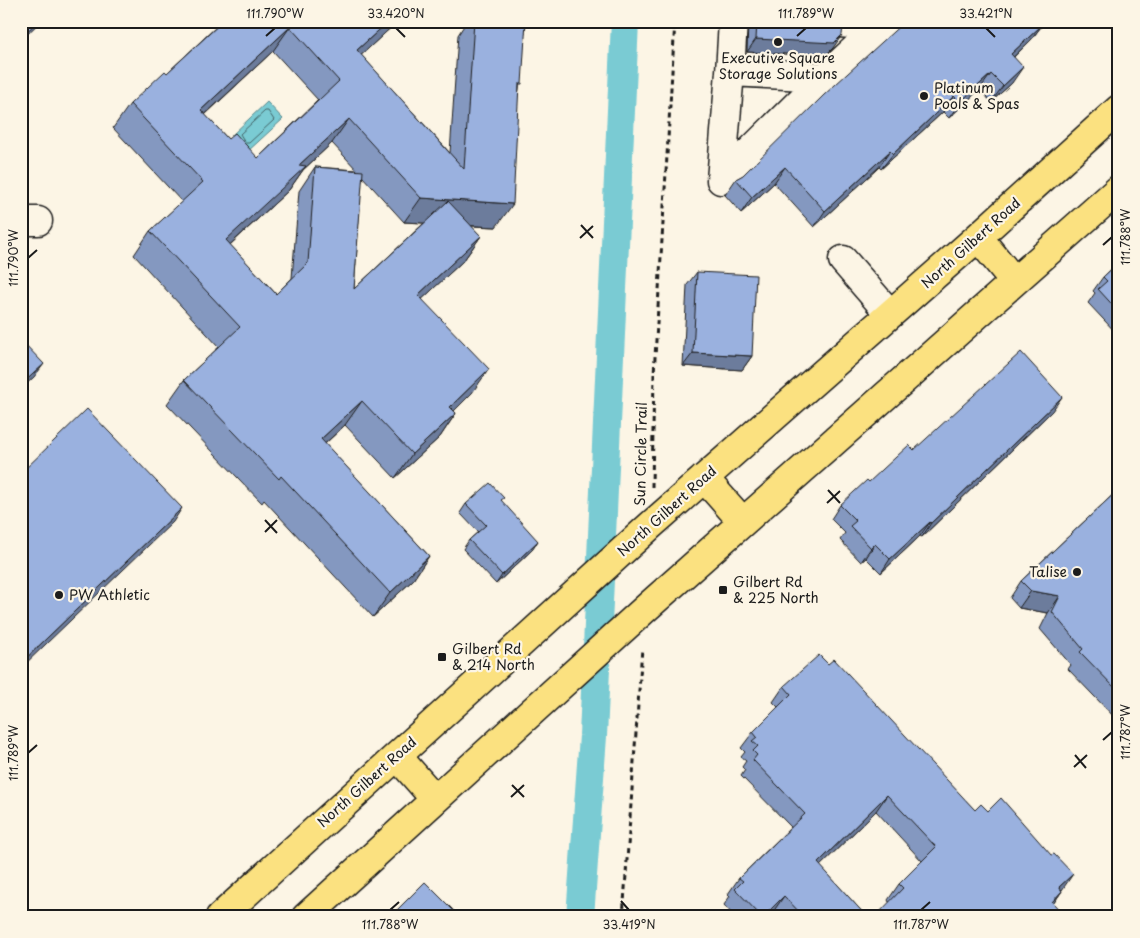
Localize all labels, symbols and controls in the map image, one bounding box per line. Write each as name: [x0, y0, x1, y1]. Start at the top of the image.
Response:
text: 111.790°W: [246, 4, 304, 22]
text: 33.420°N: [367, 4, 425, 22]
text: 111.789°W: [778, 4, 835, 22]
text: 33.421°N: [959, 4, 1013, 22]
marker: Executive Square Storage Solutions: [772, 36, 784, 48]
place label: Executive Square Storage Solutions: [719, 47, 837, 84]
place label: Platinum Pools & Spas: [934, 77, 1019, 114]
marker: Platinum Pools & Spas: [918, 90, 930, 102]
street label: North Gilbert Road: [916, 192, 1025, 293]
text: 111.788°W: [1116, 208, 1134, 265]
text: 111.790°W: [4, 229, 22, 287]
street label: Sun Circle Trail: [629, 402, 652, 506]
street label: North Gilbert Road: [612, 460, 721, 561]
place label: Talise: [1029, 561, 1067, 582]
marker: Talise: [1071, 566, 1083, 578]
place label: Gilbert Rd & 225 North: [733, 571, 819, 608]
place label: PW Athletic: [69, 584, 150, 605]
marker: Gilbert Rd & 225 North: [717, 584, 729, 596]
marker: PW Athletic: [53, 589, 65, 601]
place label: Gilbert Rd & 214 North: [452, 638, 535, 675]
marker: Gilbert Rd & 214 North: [436, 651, 448, 663]
text: 111.787°W: [1116, 704, 1134, 760]
text: 111.789°W: [4, 724, 22, 781]
street label: North Gilbert Road: [312, 731, 421, 832]
text: 111.788°W: [362, 915, 419, 933]
text: 33.419°N: [602, 915, 656, 933]
text: 111.787°W: [893, 915, 949, 933]

